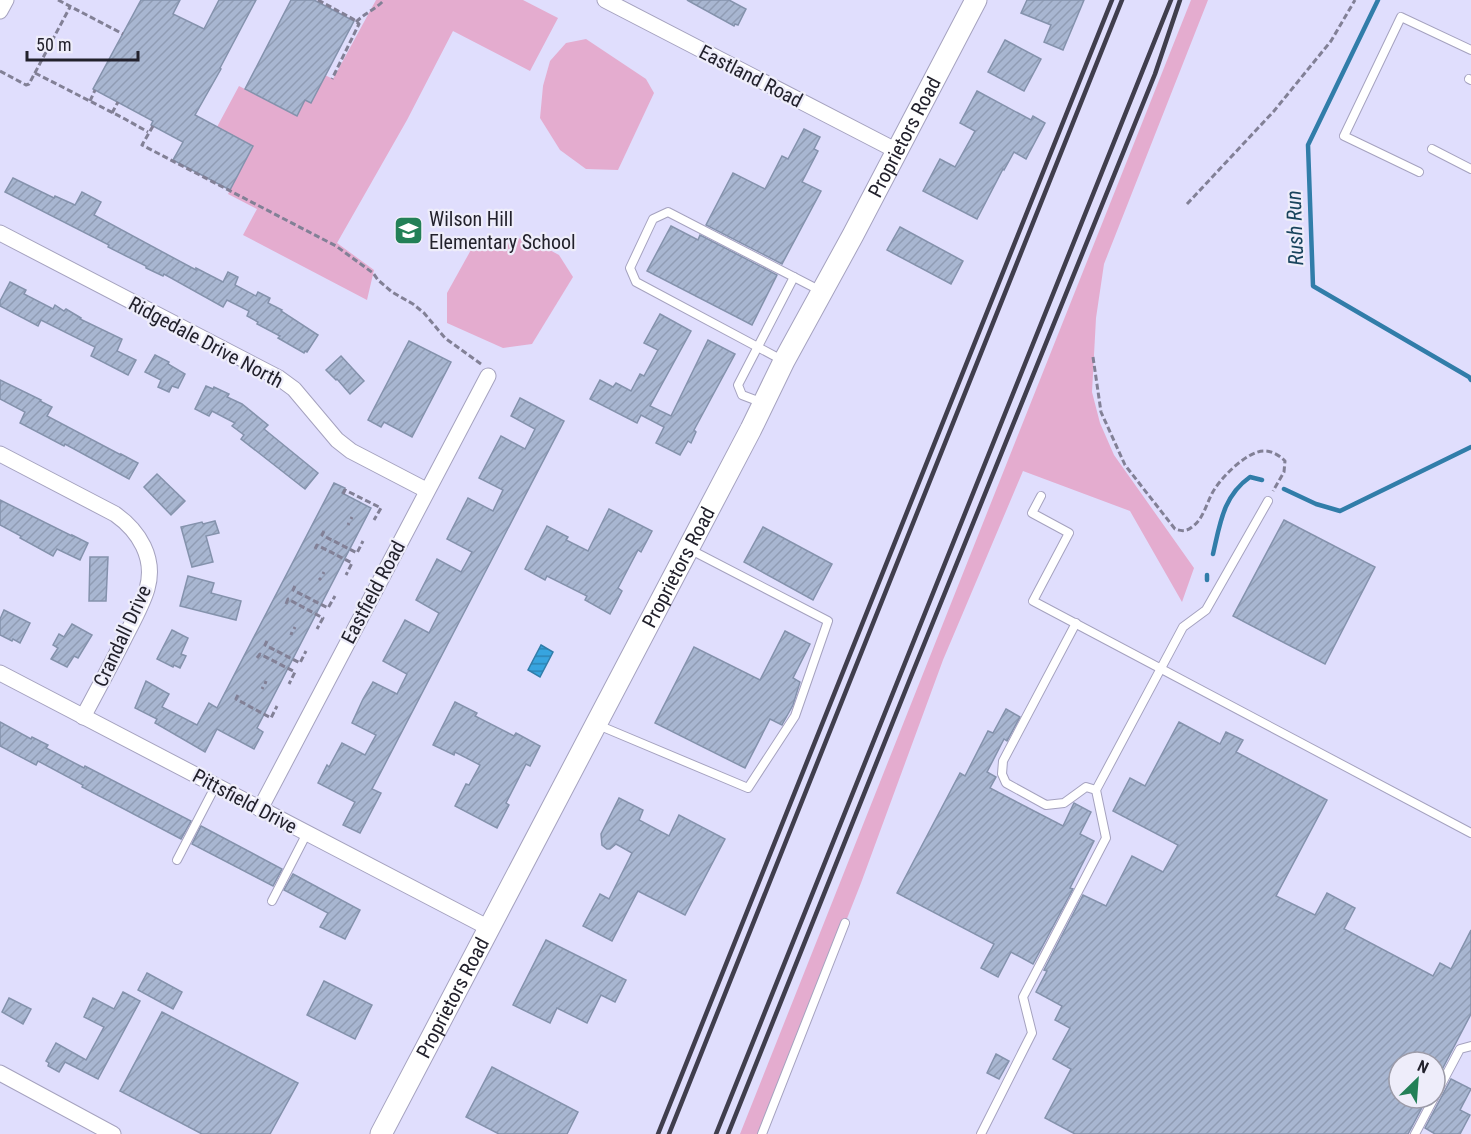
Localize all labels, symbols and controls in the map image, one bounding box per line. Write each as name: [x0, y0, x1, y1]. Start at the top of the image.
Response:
scale bar: [27, 24, 138, 62]
text: 50 m: [36, 34, 71, 55]
street label: Eastland Road: [695, 40, 807, 112]
street label: Proprietors Road: [863, 73, 946, 201]
water label: Rush Run: [1282, 190, 1308, 266]
place label: Wilson Hill Elementary School: [429, 207, 576, 254]
school or university icon: Wilson Hill Elementary School: [392, 214, 424, 246]
street label: Ridgedale Drive North: [125, 291, 287, 393]
street label: Proprietors Road: [637, 503, 720, 632]
street label: Eastfield Road: [336, 536, 410, 648]
street label: Crandall Drive: [88, 581, 156, 691]
street label: Pittsfield Drive: [189, 763, 301, 839]
street label: Proprietors Road: [411, 933, 494, 1062]
north arrow: [1387, 1050, 1447, 1110]
text: N: [1415, 1056, 1432, 1078]

